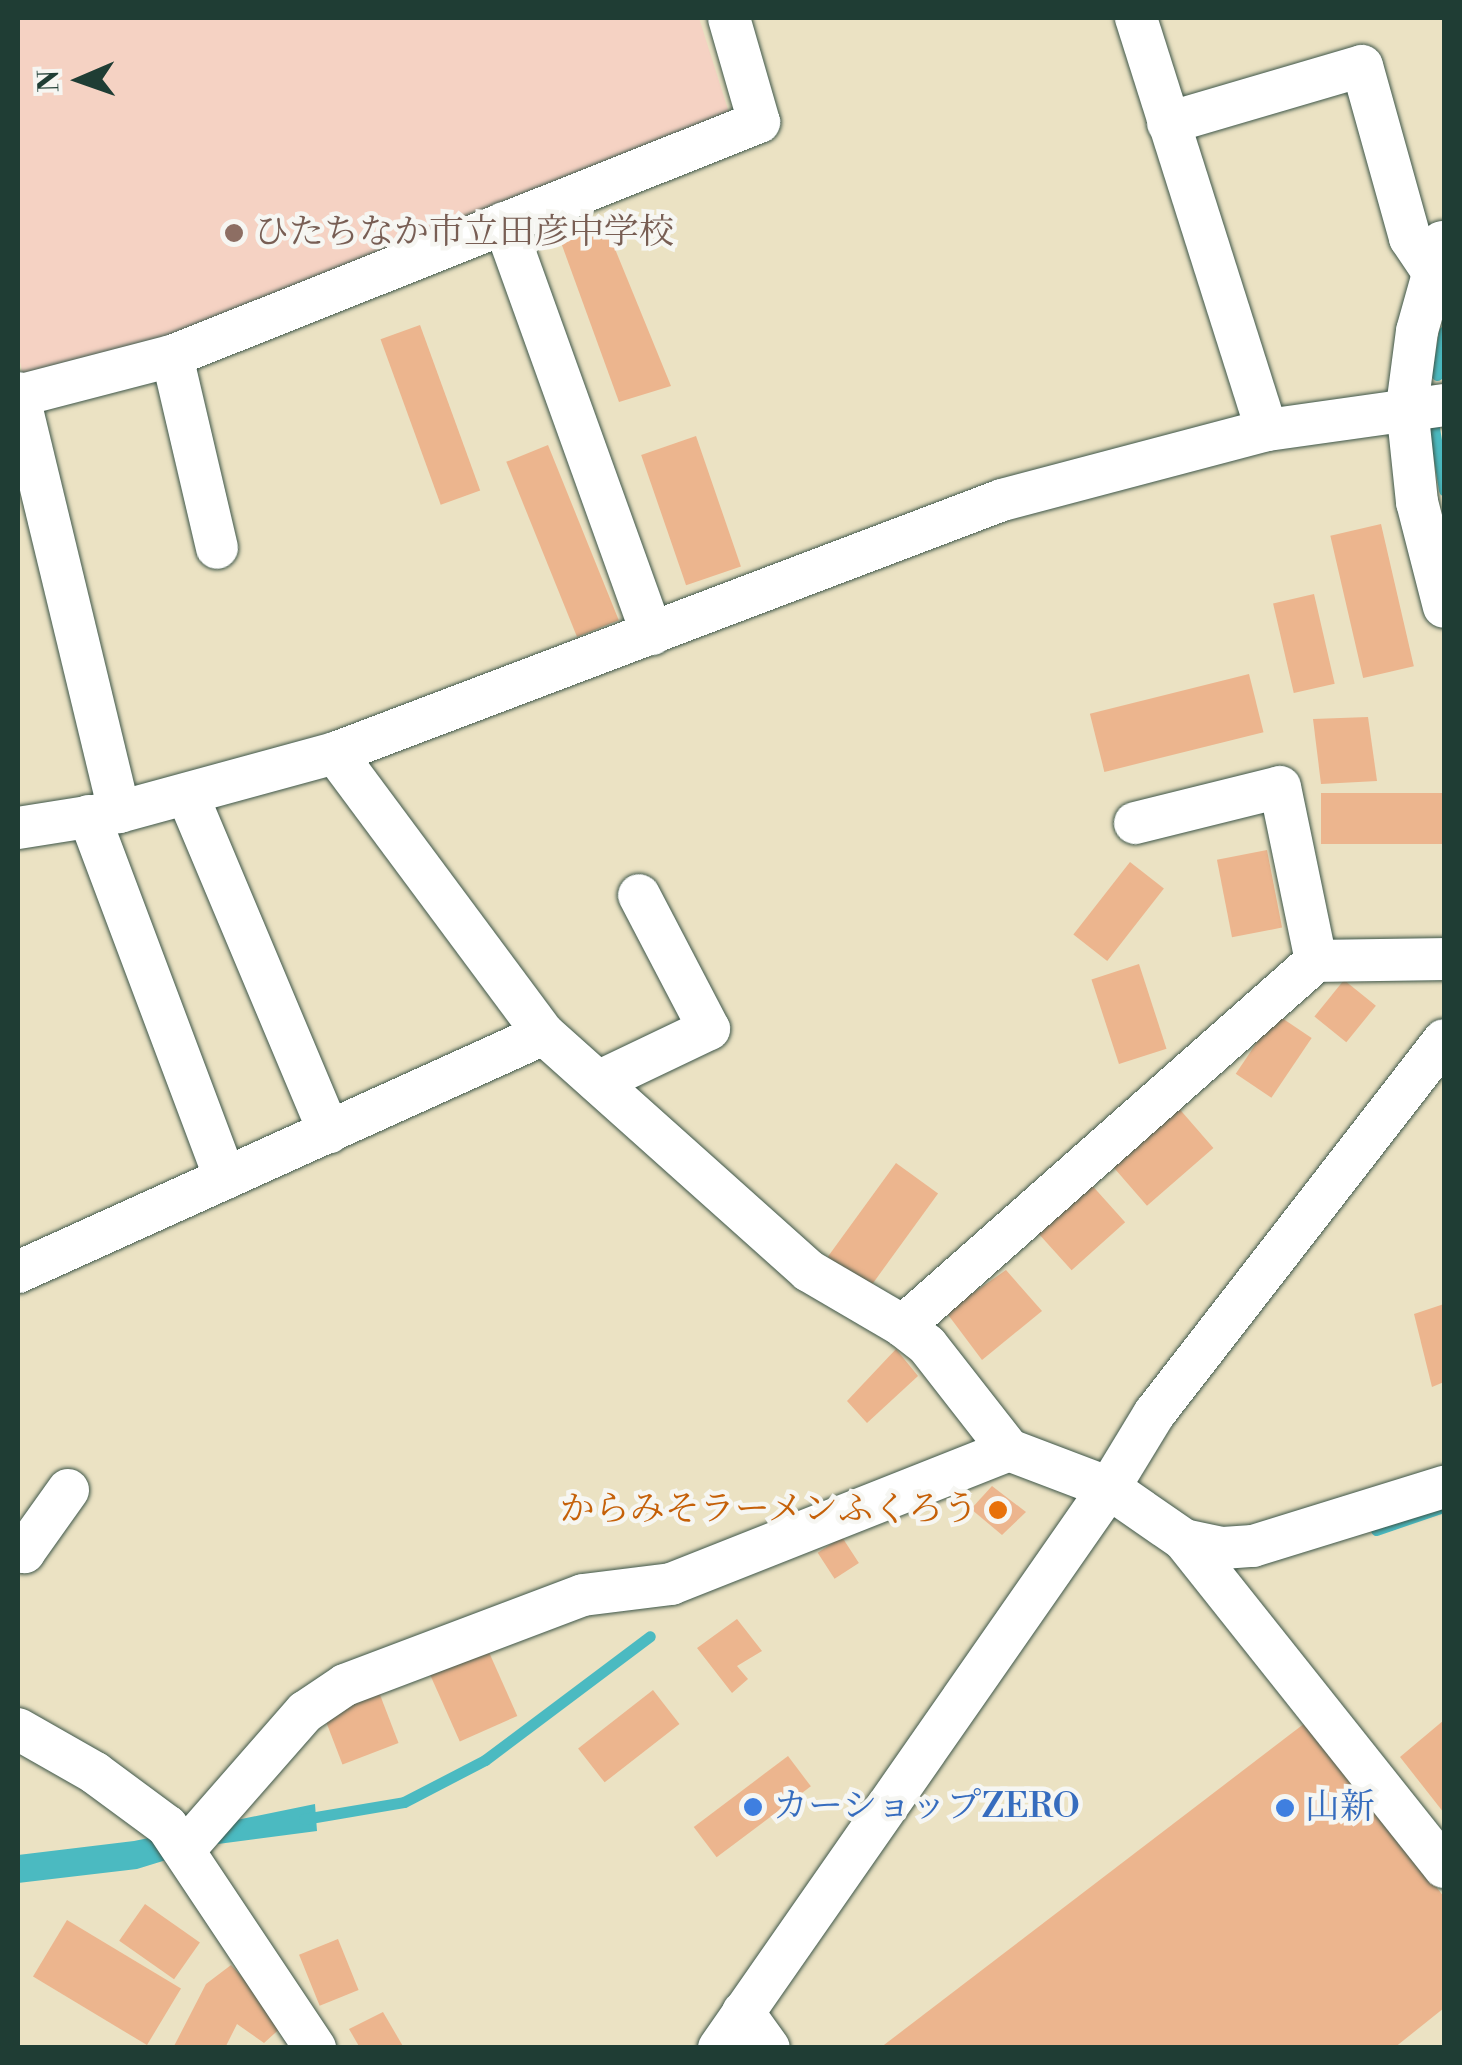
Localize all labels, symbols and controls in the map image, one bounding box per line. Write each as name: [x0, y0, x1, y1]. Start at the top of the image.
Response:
north arrow: [30, 30, 130, 130]
text: N: [32, 69, 67, 93]
place label: ひたちなか市立田彦中学校: [254, 212, 674, 254]
marker: ひたちなか市立田彦中学校: [223, 222, 245, 244]
place label: からみそラーメンふくろう: [558, 1489, 978, 1531]
marker: からみそラーメンふくろう: [987, 1499, 1009, 1521]
place label: カーショップZERO: [773, 1786, 1081, 1828]
place label: 山新: [1305, 1787, 1375, 1829]
marker: カーショップZERO: [742, 1796, 764, 1818]
marker: 山新: [1274, 1797, 1296, 1819]

